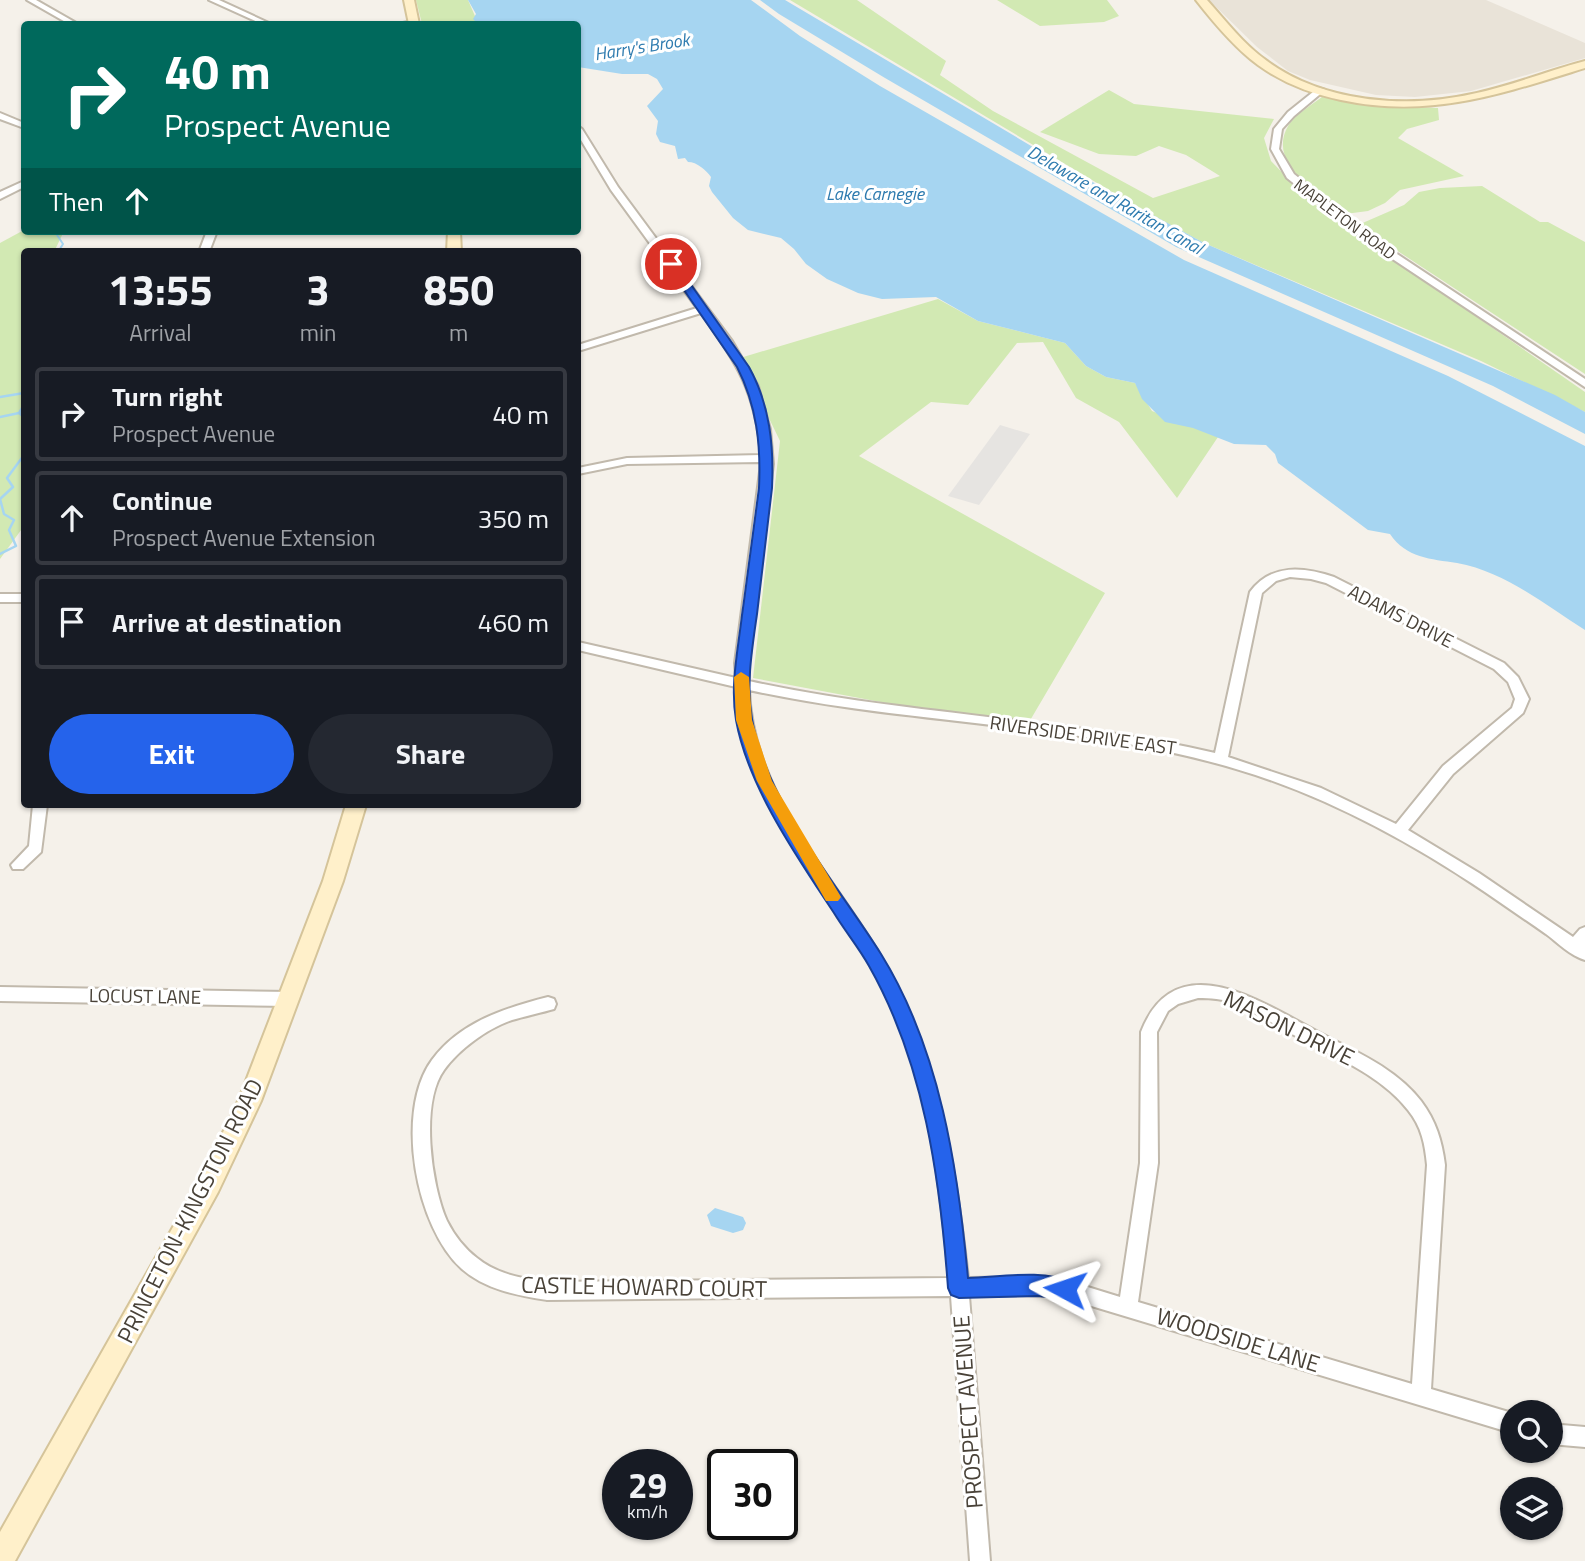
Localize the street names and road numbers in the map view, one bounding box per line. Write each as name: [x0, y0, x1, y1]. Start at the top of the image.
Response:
street label: MAPLETON ROAD: [1289, 173, 1401, 265]
street label: ADAMS DRIVE: [1343, 576, 1459, 655]
street label: RIVERSIDE DRIVE EAST: [988, 707, 1178, 762]
street label: LOCUST LANE: [89, 980, 201, 1011]
street label: MASON DRIVE: [1218, 981, 1361, 1074]
street label: PRINCETON-KINGSTON ROAD: [108, 1072, 272, 1349]
street label: CASTLE HOWARD COURT: [521, 1267, 767, 1306]
street label: WOODSIDE LANE: [1152, 1298, 1324, 1381]
street label: PROSPECT AVENUE: [943, 1314, 992, 1510]

